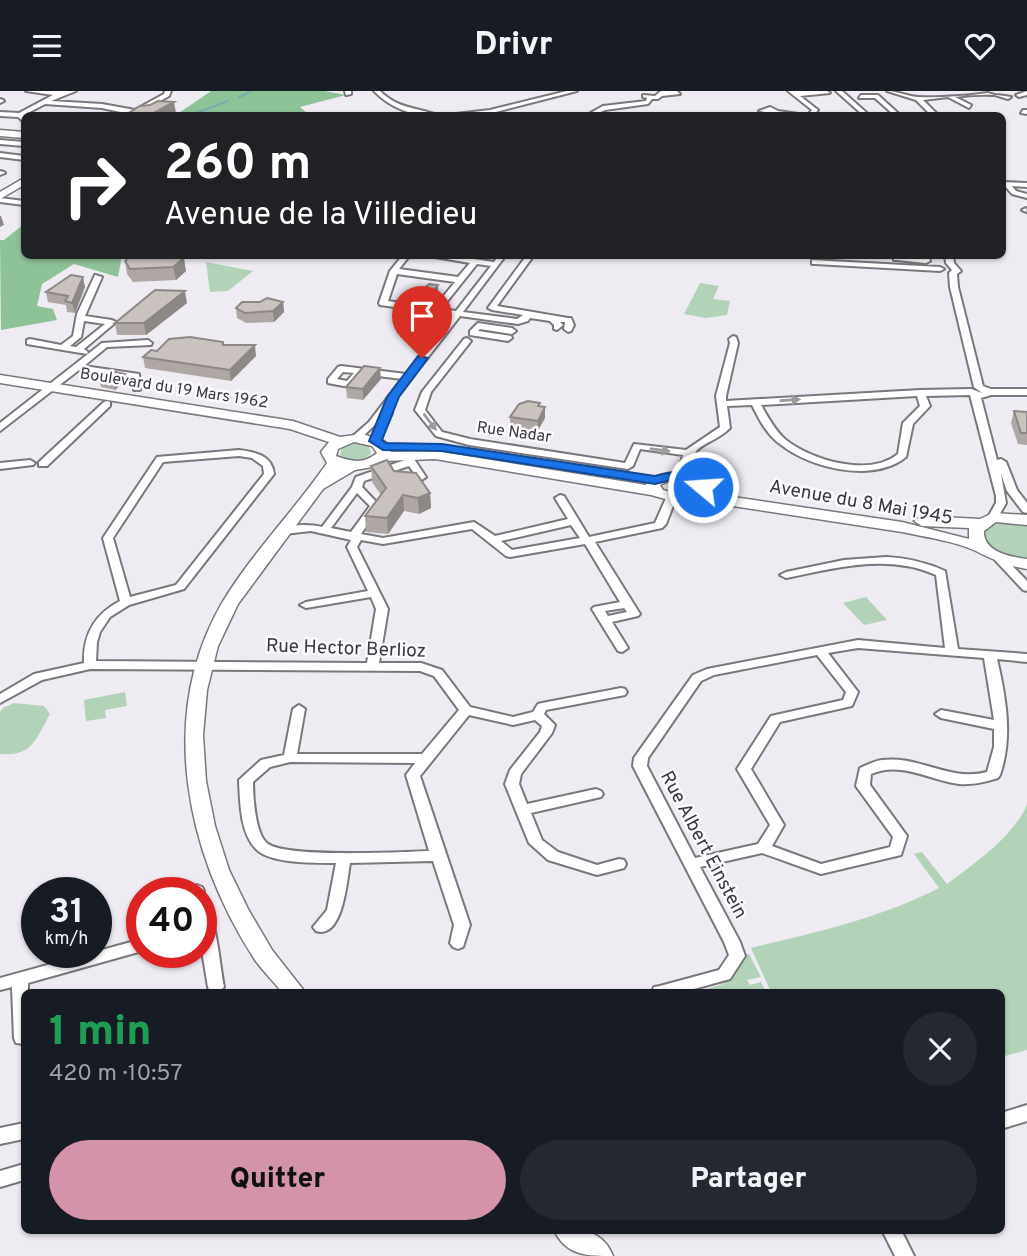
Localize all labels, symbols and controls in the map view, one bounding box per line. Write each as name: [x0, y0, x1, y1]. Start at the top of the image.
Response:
text: Drivr: [475, 26, 552, 66]
icon: menu: [28, 27, 66, 65]
icon: heart: [961, 27, 999, 65]
text: 260 m: [164, 135, 311, 197]
icon: right: [49, 140, 140, 231]
text: Avenue de la Villedieu: [164, 196, 478, 236]
pin: [392, 286, 452, 358]
icon: arrive: [403, 297, 441, 335]
street label: Boulevard du 19 Mars 1962: [78, 364, 270, 414]
one-way arrow: [779, 395, 801, 406]
one-way arrow: [422, 413, 437, 431]
street label: Rue Nadar: [475, 418, 553, 448]
one-way arrow: [650, 444, 672, 455]
position arrow: [666, 450, 740, 524]
street label: Avenue du 8 Mai 1945: [767, 475, 955, 531]
street label: Rue Hector Berlioz: [265, 634, 427, 664]
street label: Rue Albert Einstein: [654, 767, 752, 923]
speed limit sign: 40: [126, 877, 217, 968]
text: 31: [49, 891, 84, 935]
text: km/h: [45, 928, 88, 951]
text: 1 min: [49, 1007, 152, 1060]
button: close: [903, 1012, 977, 1086]
text: 420 m · 10:57: [49, 1060, 182, 1089]
button: Quitter: [49, 1140, 506, 1220]
button: Partager: [520, 1140, 977, 1220]

